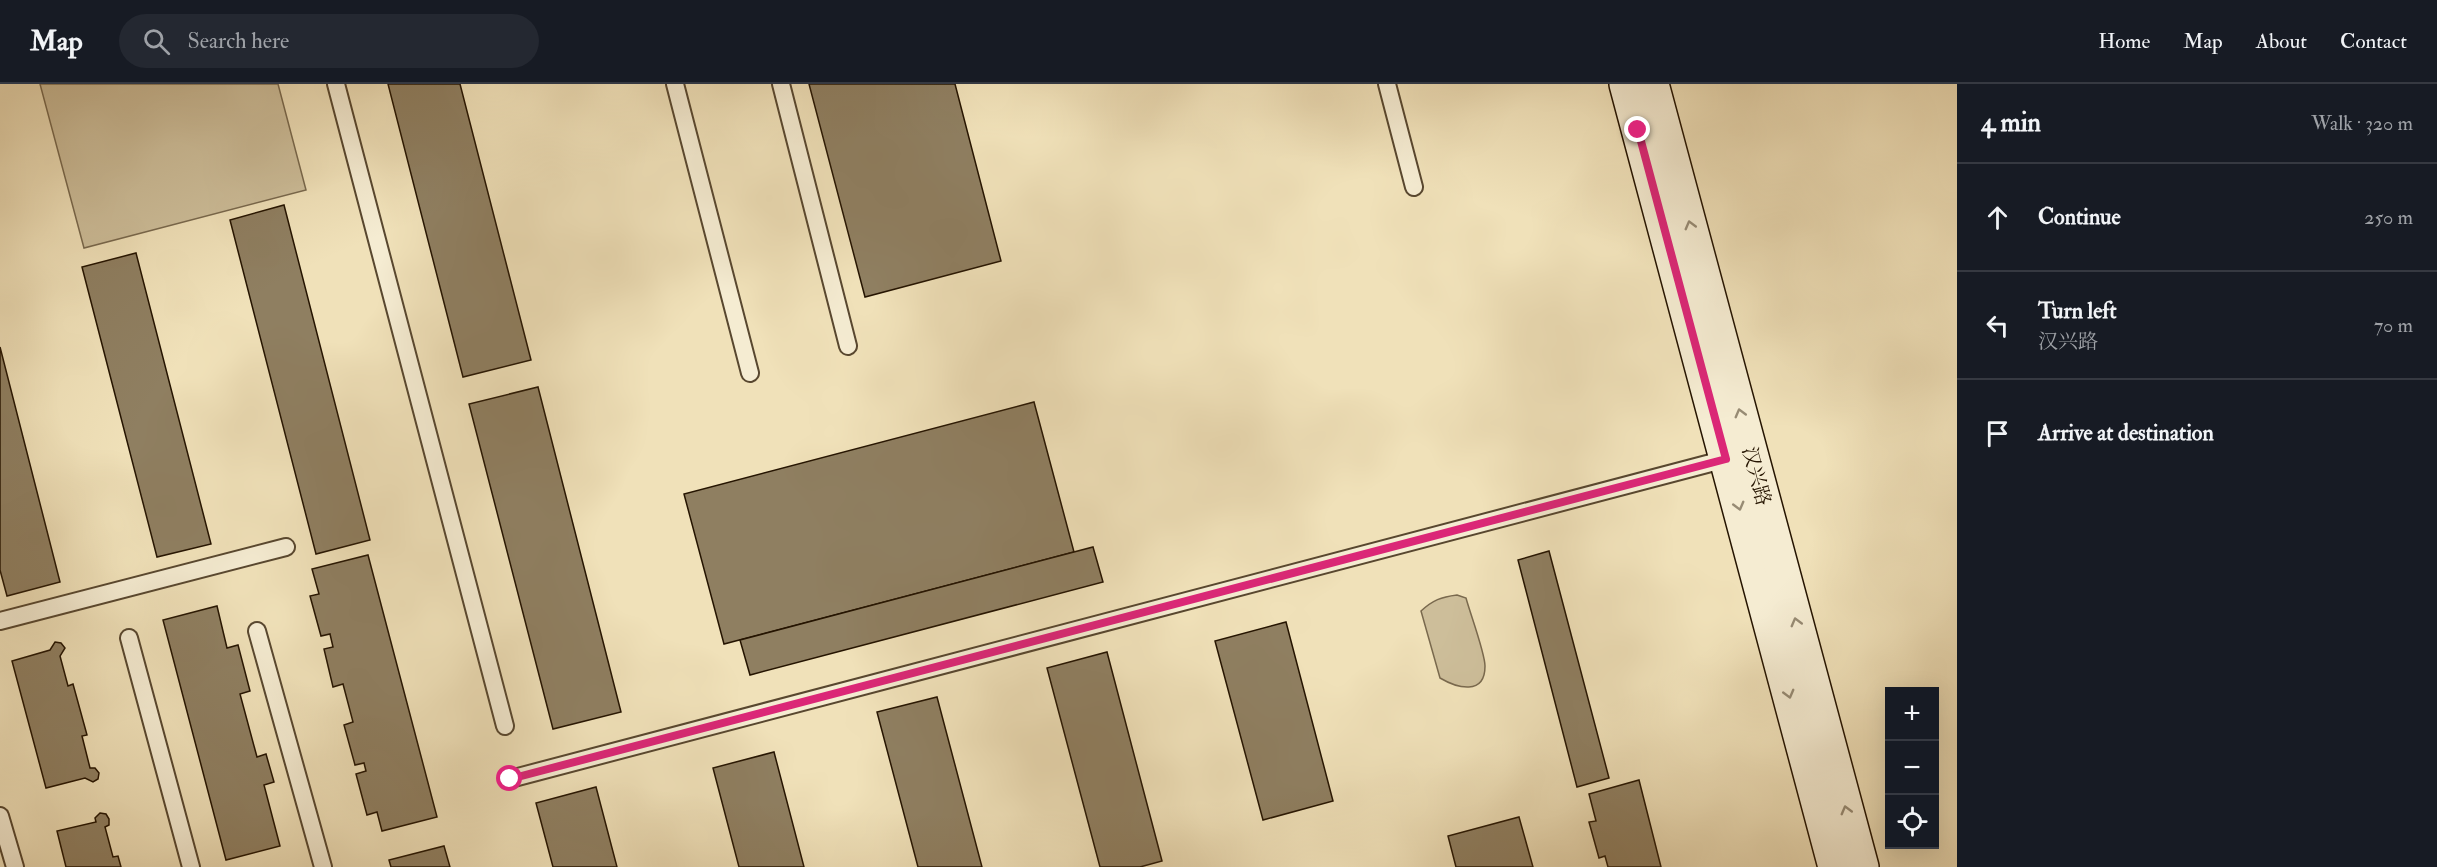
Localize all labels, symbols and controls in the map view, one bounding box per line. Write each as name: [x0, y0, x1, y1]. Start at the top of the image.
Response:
search box: [119, 14, 539, 68]
text: Map: [30, 24, 83, 59]
icon: search: [140, 25, 173, 58]
text: Search here: [188, 27, 289, 55]
text: Home: [2098, 28, 2150, 55]
text: Map: [2183, 28, 2223, 55]
text: About: [2256, 28, 2307, 55]
text: Contact: [2340, 28, 2407, 55]
text: 4 min: [1981, 107, 2041, 139]
text: Walk · 320 m: [2311, 111, 2413, 136]
route end: [1624, 116, 1650, 142]
icon: ahead: [1981, 201, 2014, 234]
text: Continue: [2038, 203, 2121, 231]
text: 250 m: [2364, 205, 2413, 230]
one-way arrow: [1685, 220, 1697, 231]
text: Turn left: [2038, 297, 2117, 325]
icon: left: [1981, 309, 2014, 342]
text: 70 m: [2374, 313, 2413, 338]
text: 汉兴路: [2038, 329, 2098, 354]
one-way arrow: [1735, 409, 1748, 419]
icon: arrive: [1981, 417, 2014, 450]
text: Arrive at destination: [2038, 419, 2214, 447]
street label: 汉兴路: [1737, 444, 1776, 508]
one-way arrow: [1731, 501, 1744, 511]
one-way arrow: [1791, 617, 1803, 628]
map controls: [1885, 687, 1939, 849]
button: +: [1885, 687, 1939, 741]
one-way arrow: [1782, 688, 1794, 699]
button: −: [1885, 741, 1939, 795]
route start: [496, 765, 522, 791]
button: locate: [1885, 795, 1939, 849]
one-way arrow: [1841, 806, 1854, 816]

